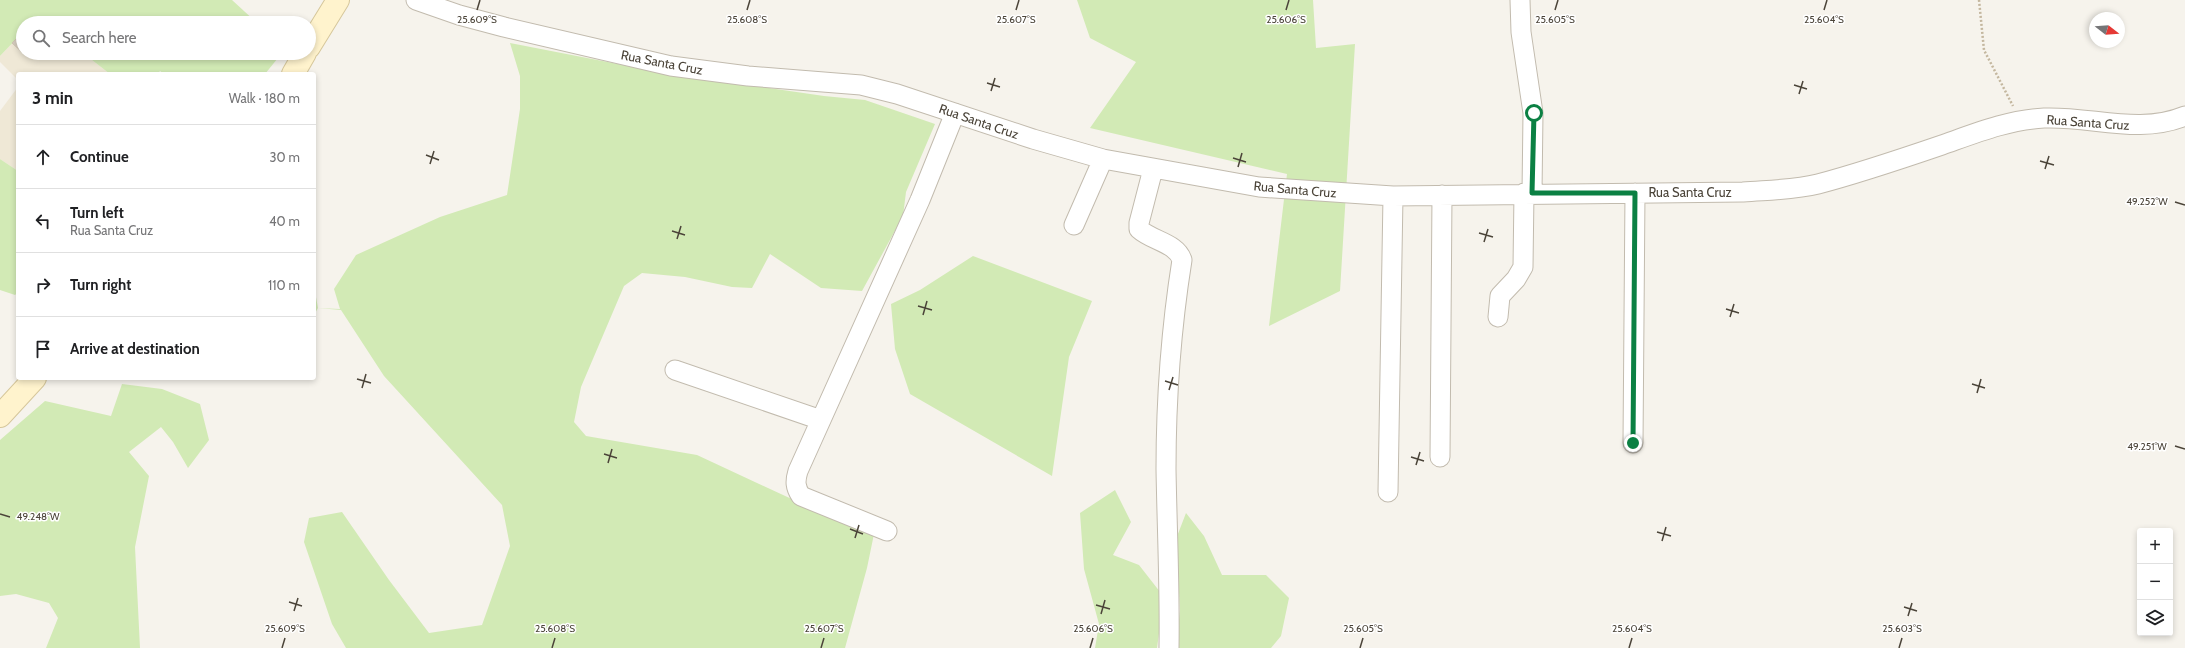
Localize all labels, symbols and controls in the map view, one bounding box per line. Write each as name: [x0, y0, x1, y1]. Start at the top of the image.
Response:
north arrow: [2089, 12, 2125, 48]
text: 25.609°S: [457, 13, 497, 26]
text: 25.608°S: [727, 13, 767, 26]
text: 25.607°S: [996, 13, 1036, 26]
text: 25.606°S: [1266, 13, 1306, 26]
text: 25.605°S: [1535, 13, 1575, 26]
text: 25.604°S: [1804, 13, 1844, 26]
search box: [16, 16, 316, 60]
icon: search: [30, 27, 52, 49]
text: Search here: [62, 29, 137, 47]
street label: Rua Santa Cruz: [620, 46, 704, 78]
text: 3 min: [32, 88, 73, 108]
text: Walk · 180 m: [229, 90, 300, 106]
street label: Rua Santa Cruz: [937, 100, 1021, 142]
route start: [1525, 104, 1543, 122]
street label: Rua Santa Cruz: [2046, 111, 2130, 133]
icon: ahead: [32, 146, 54, 168]
text: Continue: [70, 148, 129, 166]
text: 30 m: [270, 149, 300, 165]
street label: Rua Santa Cruz: [1253, 177, 1337, 201]
street label: Rua Santa Cruz: [1648, 184, 1732, 200]
text: 49.252°W: [2126, 195, 2168, 208]
text: Turn left: [70, 204, 124, 222]
icon: left: [32, 210, 54, 232]
text: 40 m: [269, 213, 300, 229]
text: Rua Santa Cruz: [70, 222, 153, 238]
icon: right: [32, 274, 54, 296]
text: Turn right: [70, 276, 131, 294]
text: 110 m: [268, 277, 300, 293]
icon: arrive: [32, 338, 54, 360]
text: Arrive at destination: [70, 340, 200, 358]
route end: [1624, 434, 1642, 452]
text: 49.251°W: [2127, 440, 2167, 453]
text: 49.248°W: [17, 510, 60, 523]
map controls: [2137, 528, 2173, 636]
button: +: [2137, 528, 2173, 564]
button: −: [2137, 564, 2173, 600]
button: layers: [2137, 600, 2173, 636]
text: 25.609°S: [265, 622, 305, 635]
text: 25.608°S: [535, 622, 575, 635]
text: 25.607°S: [804, 622, 844, 635]
text: 25.606°S: [1073, 622, 1113, 635]
text: 25.605°S: [1343, 622, 1383, 635]
text: 25.604°S: [1612, 622, 1652, 635]
text: 25.603°S: [1882, 622, 1922, 635]

